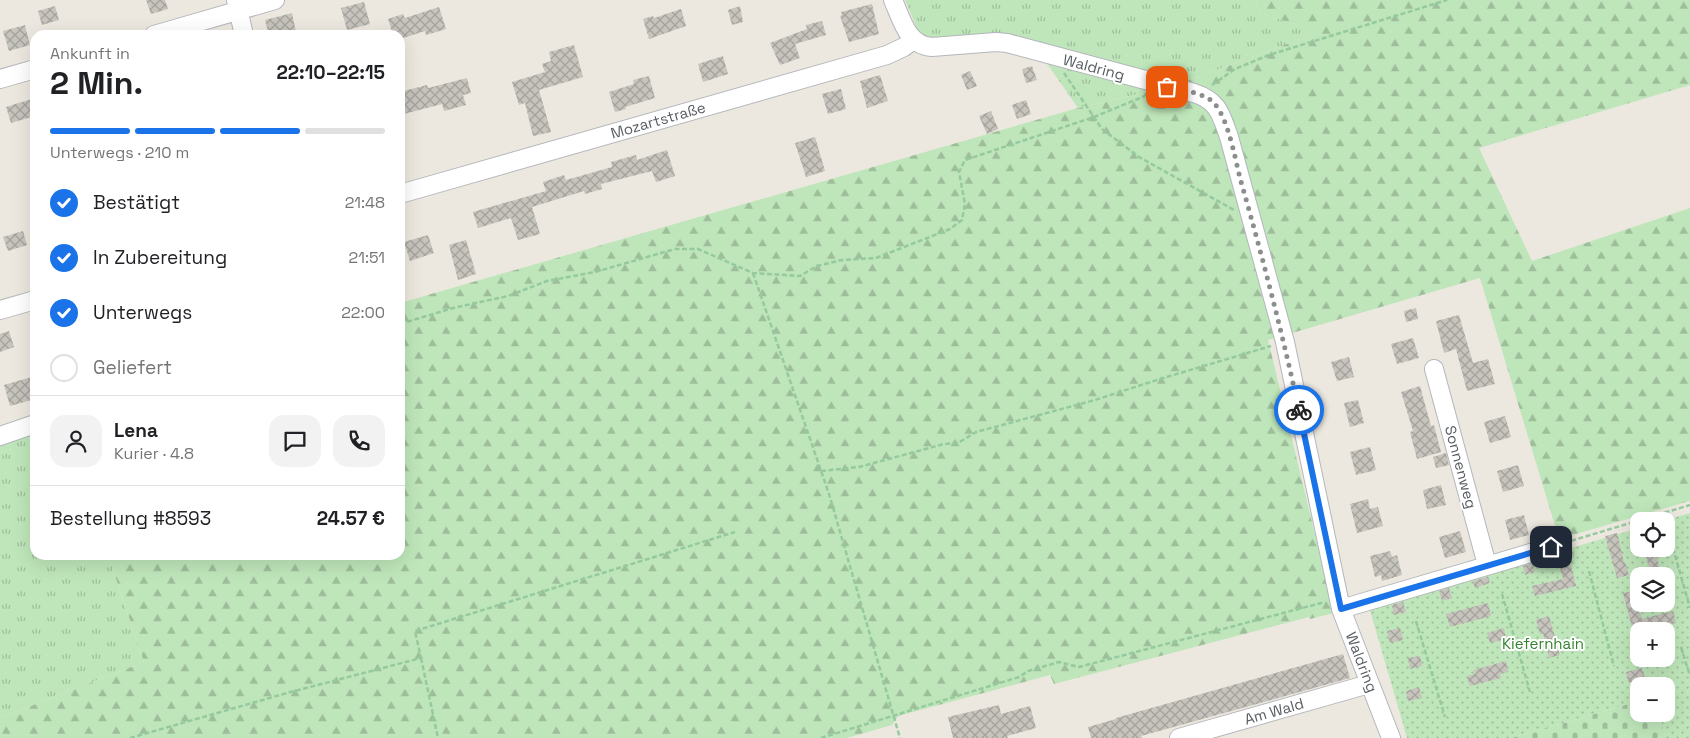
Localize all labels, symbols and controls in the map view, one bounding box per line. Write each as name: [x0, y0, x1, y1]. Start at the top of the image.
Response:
text: Ankunft in: [50, 43, 130, 64]
street label: Waldring: [1061, 50, 1127, 84]
text: 22:10–22:15: [277, 60, 385, 85]
text: 2 Min.: [50, 63, 143, 103]
pin: [1146, 66, 1188, 108]
icon: bag: [1153, 73, 1181, 101]
street label: Mozartstraße: [608, 97, 708, 143]
text: Unterwegs · 210 m: [50, 142, 189, 163]
icon: check: [50, 189, 78, 217]
text: Bestätigt: [93, 190, 180, 215]
text: 21:48: [345, 192, 385, 213]
icon: check: [50, 244, 78, 272]
text: In Zubereitung: [93, 245, 227, 270]
text: 21:51: [349, 247, 385, 268]
icon: check: [50, 299, 78, 327]
text: Unterwegs: [93, 300, 192, 325]
text: 22:00: [341, 302, 385, 323]
text: Geliefert: [93, 355, 172, 380]
courier: [1274, 385, 1324, 435]
icon: bike: [1285, 396, 1313, 424]
button: person: [50, 415, 102, 467]
button: chat: [269, 415, 321, 467]
button: phone: [333, 415, 385, 467]
text: Lena: [114, 418, 158, 443]
street label: Sonnenweg: [1441, 423, 1481, 511]
text: Kurier · 4.8: [114, 443, 194, 464]
text: Bestellung #8593: [50, 506, 211, 531]
text: 24.57 €: [317, 506, 385, 531]
map controls: [1630, 512, 1675, 722]
button: locate: [1630, 512, 1675, 557]
pin: [1530, 526, 1572, 568]
icon: home: [1537, 533, 1565, 561]
button: layers: [1630, 567, 1675, 612]
button: +: [1630, 622, 1675, 667]
street label: Waldring: [1342, 629, 1382, 695]
park label: Kiefernhain: [1502, 634, 1584, 653]
button: −: [1630, 677, 1675, 722]
street label: Am Wald: [1242, 693, 1306, 729]

